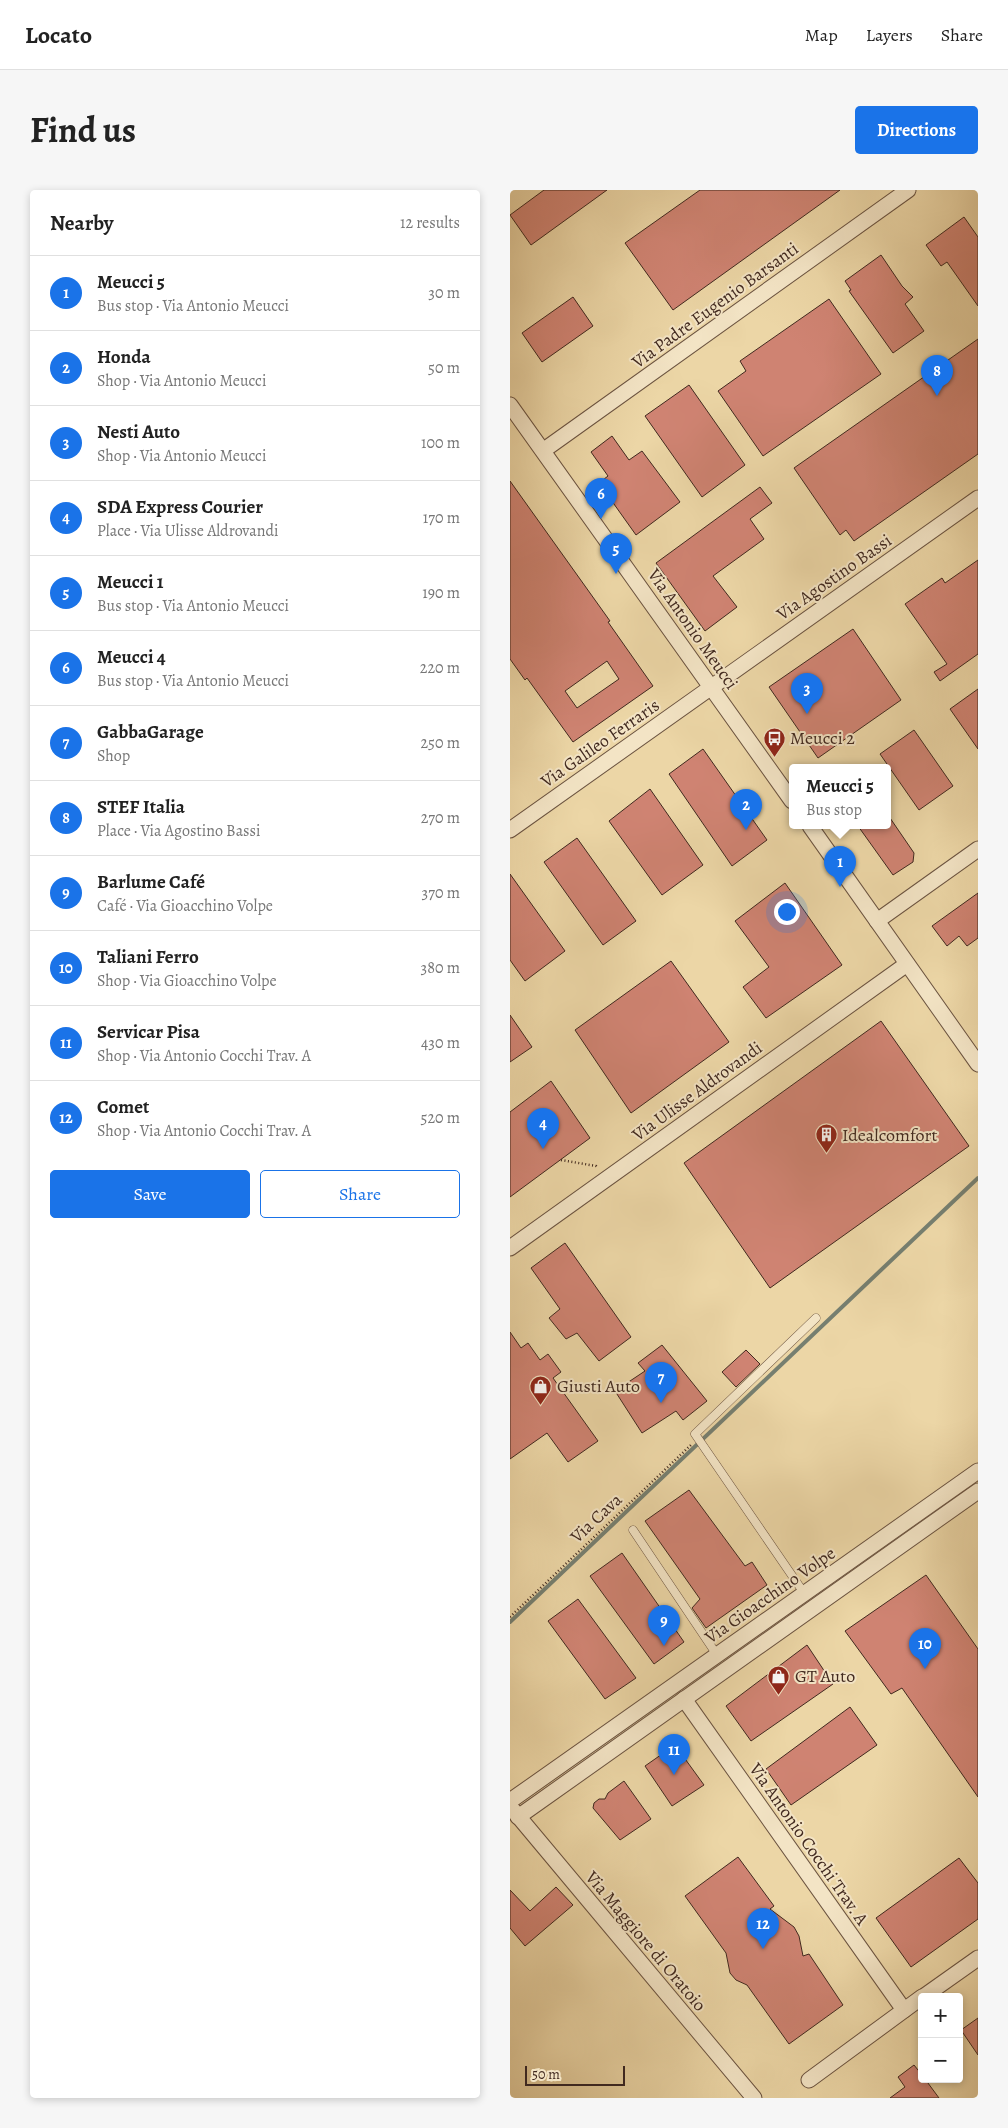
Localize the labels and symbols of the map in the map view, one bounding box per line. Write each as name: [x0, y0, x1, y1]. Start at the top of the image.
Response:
street label: Via Padre Eugenio Barsanti: [626, 236, 803, 374]
pin: 8: [921, 355, 953, 396]
pin: 6: [585, 478, 617, 519]
street label: Via Agostino Bassi: [771, 528, 896, 626]
pin: 5: [600, 533, 632, 574]
street label: Via Antonio Meucci: [642, 563, 744, 694]
pin: 3: [791, 673, 823, 714]
street label: Via Galileo Ferraris: [535, 693, 664, 793]
bus stop icon: Meucci 2: [762, 726, 786, 757]
place label: Meucci 2: [790, 726, 855, 750]
pin: 2: [730, 789, 762, 830]
pin: 1: [824, 846, 856, 887]
your location: [774, 899, 800, 925]
street label: Via Ulisse Aldrovandi: [626, 1036, 767, 1147]
pin: 4: [527, 1108, 559, 1149]
building icon: Idealcomfort: [814, 1123, 838, 1154]
place label: Idealcomfort: [842, 1123, 937, 1147]
pin: 7: [645, 1362, 677, 1403]
shop icon: Giusti Auto: [529, 1374, 553, 1405]
place label: Giusti Auto: [557, 1374, 640, 1398]
street label: Via Cava: [564, 1487, 628, 1549]
street label: Via Gioacchino Volpe: [699, 1541, 840, 1650]
pin: 9: [648, 1605, 680, 1646]
pin: 10: [909, 1628, 941, 1669]
shop icon: GT Auto: [767, 1664, 791, 1695]
place label: GT Auto: [795, 1664, 855, 1688]
pin: 11: [658, 1734, 690, 1775]
street label: Via Antonio Cocchi Trav. A: [743, 1757, 874, 1930]
street label: Via Maggiore di Oratoio: [580, 1865, 712, 2016]
pin: 12: [747, 1908, 779, 1949]
scale bar: [525, 2063, 625, 2086]

